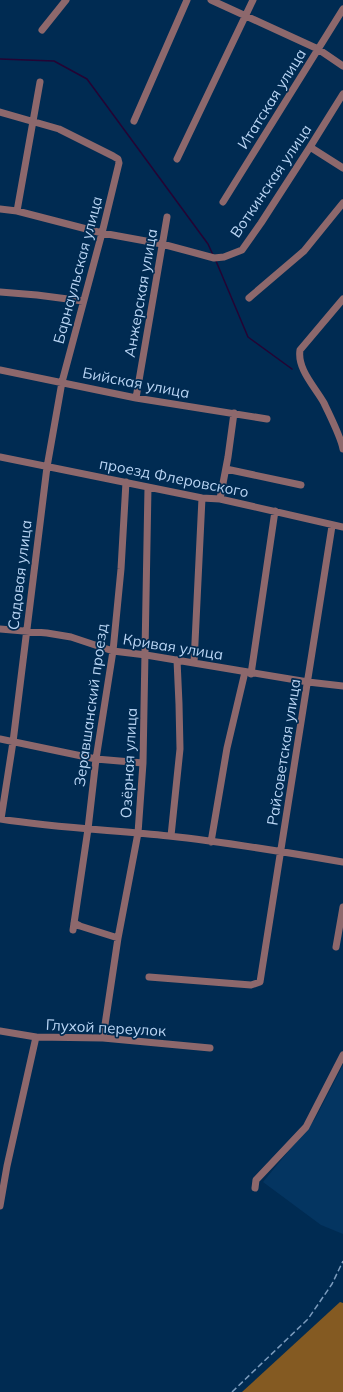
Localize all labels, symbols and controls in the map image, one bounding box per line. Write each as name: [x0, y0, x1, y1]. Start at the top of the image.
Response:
street label: Итатская улица: [233, 45, 310, 152]
street label: Воткинская улица: [226, 121, 315, 241]
street label: Барнаульская улица: [49, 194, 106, 346]
street label: Анжерская улица: [120, 227, 161, 359]
street label: Бийская улица: [81, 363, 191, 402]
street label: проезд Флеровского: [98, 454, 251, 501]
street label: Садовая улица: [3, 519, 36, 631]
street label: Зеравшанский проезд: [70, 622, 111, 788]
street label: Кривая улица: [122, 629, 225, 664]
street label: Райсоветская улица: [263, 677, 304, 827]
street label: Озёрная улица: [116, 707, 141, 819]
street label: Глухой переулок: [45, 1015, 168, 1040]

